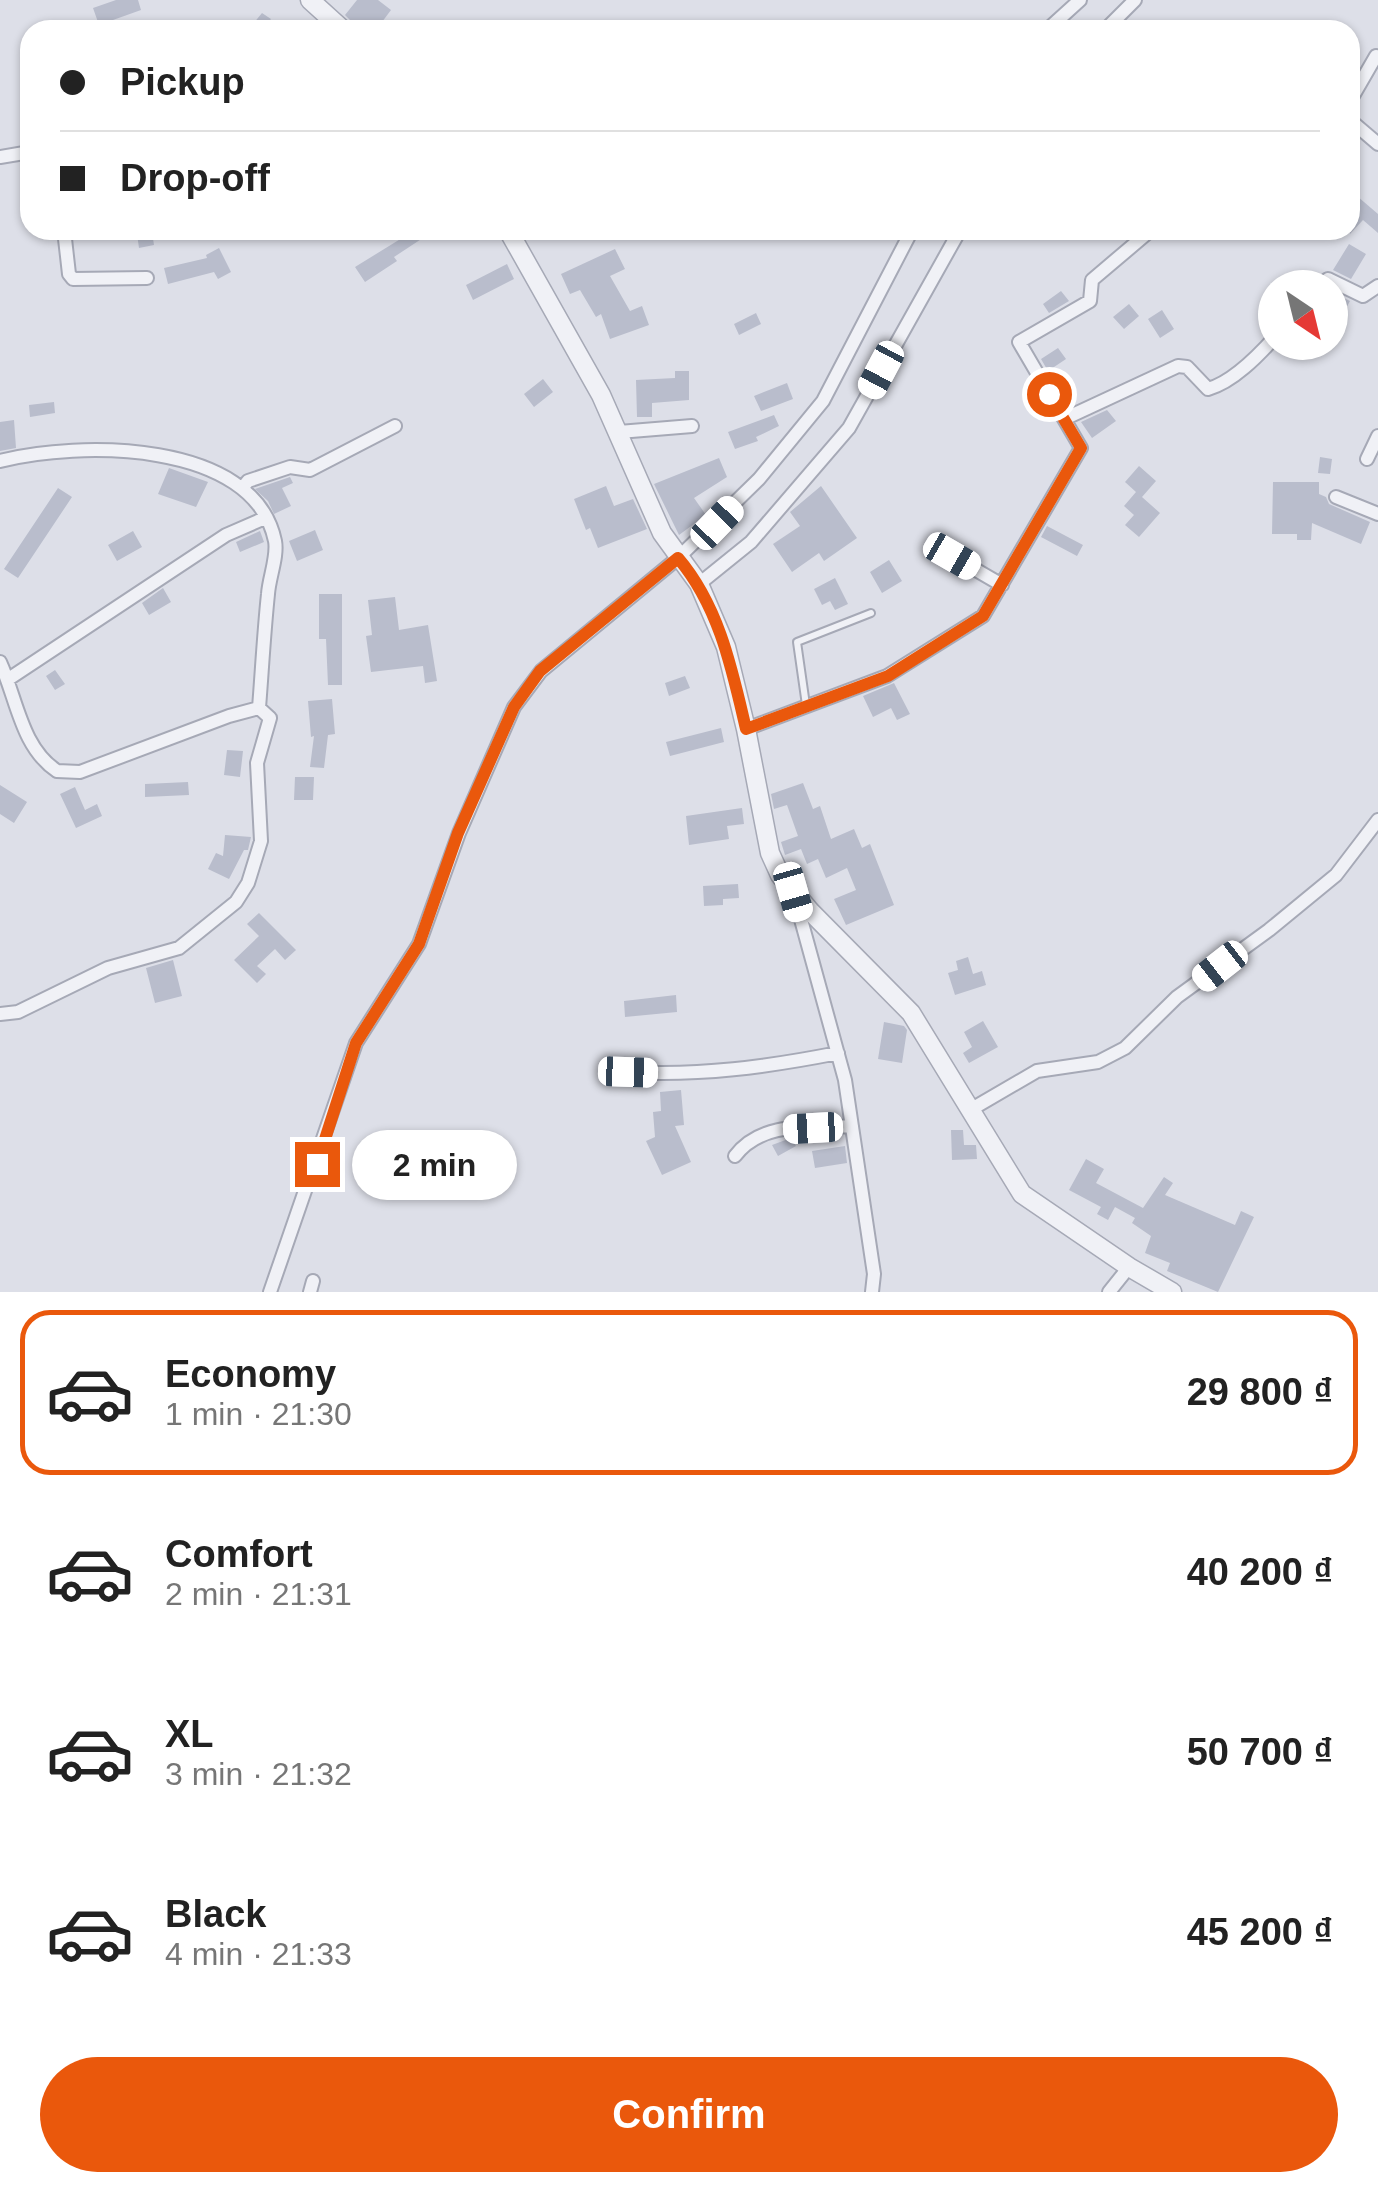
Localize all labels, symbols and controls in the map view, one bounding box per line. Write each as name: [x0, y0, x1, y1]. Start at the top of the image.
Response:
text: Pickup: [120, 61, 245, 103]
text: Drop-off: [120, 157, 270, 199]
north arrow: [1258, 270, 1348, 360]
map controls: [1258, 270, 1348, 360]
car: [854, 336, 908, 404]
route start: [1027, 372, 1072, 417]
car: [685, 491, 749, 555]
car: [919, 528, 985, 584]
car: [770, 859, 816, 925]
car: [1187, 936, 1253, 996]
car: [597, 1056, 659, 1088]
car: [782, 1111, 844, 1145]
callout: 2 min: [352, 1129, 517, 1199]
route end: [295, 1142, 340, 1187]
text: 2 min: [393, 1147, 476, 1183]
icon: car: [45, 1348, 135, 1438]
text: Economy: [165, 1353, 336, 1395]
text: 29 800 ₫: [1187, 1371, 1333, 1413]
text: 1 min · 21:30: [165, 1396, 352, 1432]
icon: car: [45, 1528, 135, 1618]
text: Comfort: [165, 1533, 313, 1575]
text: 40 200 ₫: [1187, 1551, 1333, 1593]
text: 2 min · 21:31: [165, 1576, 352, 1612]
icon: car: [45, 1708, 135, 1798]
text: XL: [165, 1713, 214, 1755]
text: 50 700 ₫: [1187, 1731, 1333, 1773]
text: 3 min · 21:32: [165, 1756, 352, 1792]
icon: car: [45, 1888, 135, 1978]
text: Black: [165, 1893, 266, 1935]
text: 45 200 ₫: [1187, 1911, 1333, 1953]
text: 4 min · 21:33: [165, 1936, 352, 1972]
button: Confirm: [40, 2057, 1338, 2172]

